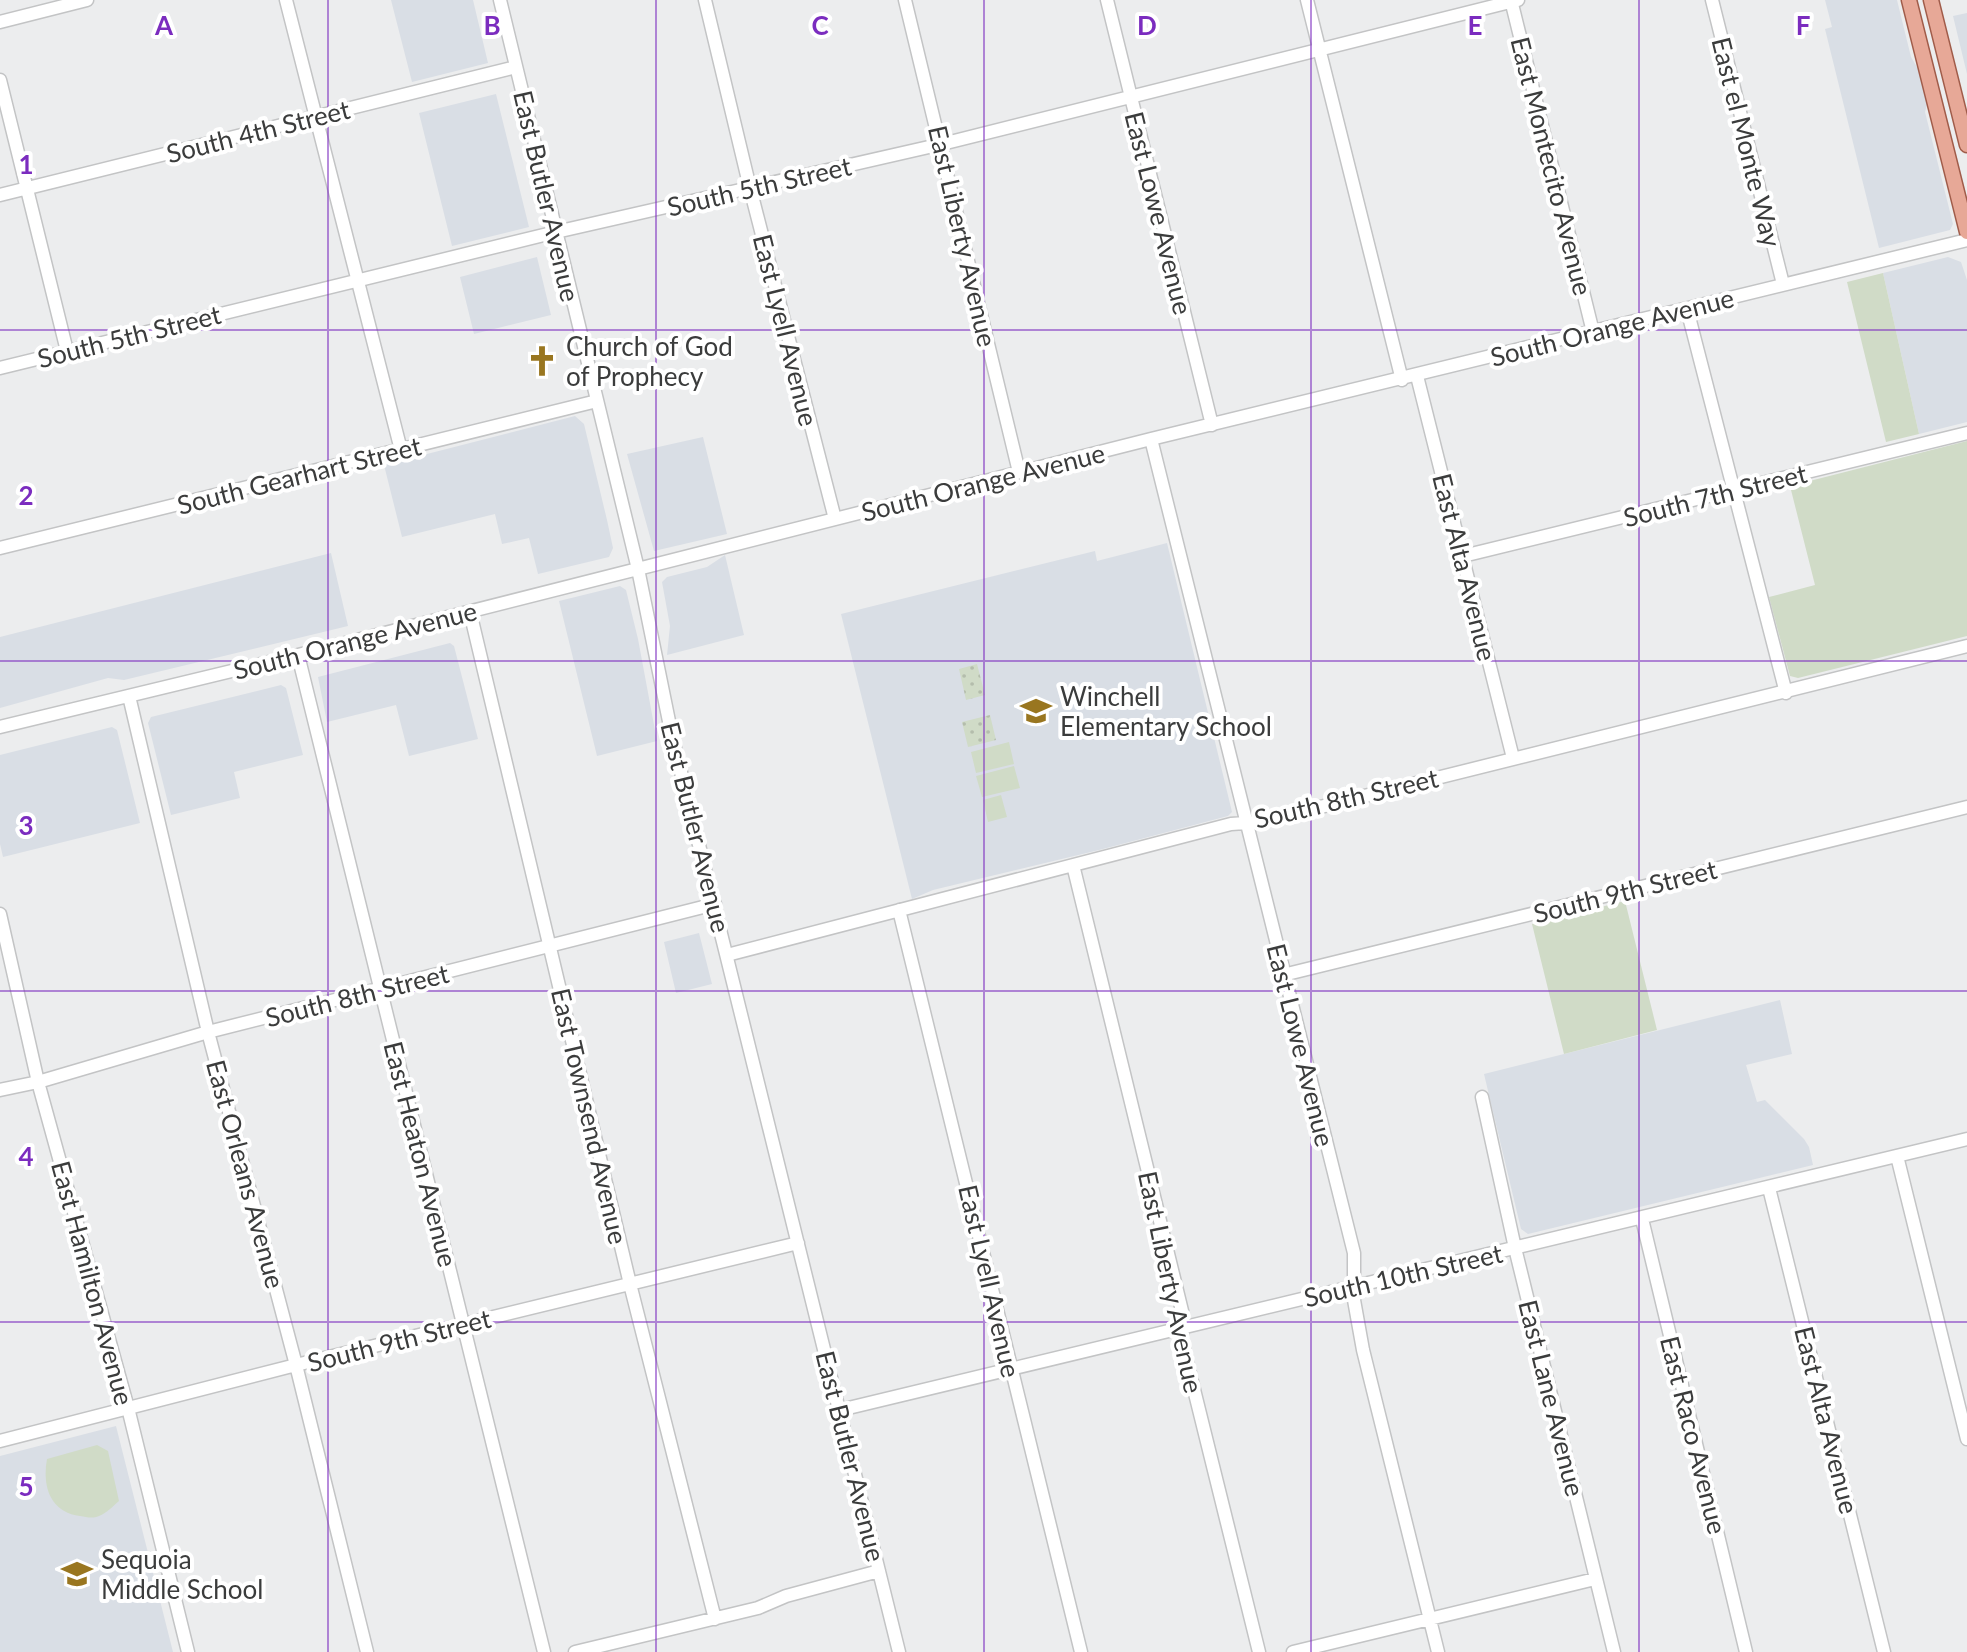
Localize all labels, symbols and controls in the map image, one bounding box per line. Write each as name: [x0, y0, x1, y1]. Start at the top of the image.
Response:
text: A: [154, 9, 174, 41]
text: B: [483, 9, 501, 41]
text: C: [811, 9, 829, 41]
text: D: [1137, 9, 1157, 41]
text: E: [1468, 9, 1482, 41]
text: F: [1796, 9, 1810, 41]
street label: East Montecito Avenue: [1504, 33, 1600, 299]
street label: East el Monte Way: [1705, 34, 1789, 251]
street label: East Butler Avenue: [507, 87, 587, 305]
street label: South 4th Street: [163, 93, 354, 169]
street label: East Lowe Avenue: [1118, 108, 1200, 318]
street label: East Liberty Avenue: [922, 122, 1004, 350]
text: 1: [18, 148, 34, 180]
street label: South 5th Street: [664, 149, 855, 223]
street label: East Lyell Avenue: [747, 231, 825, 429]
street label: South Orange Avenue: [1487, 281, 1737, 373]
street label: South 5th Street: [34, 298, 225, 374]
place label: Church of God of Prophecy: [566, 330, 733, 392]
church icon: Church of God of Prophecy: [525, 344, 559, 378]
street label: South Gearhart Street: [174, 429, 425, 521]
street label: South Orange Avenue: [858, 436, 1108, 528]
street label: South 7th Street: [1620, 457, 1811, 533]
street label: East Alta Avenue: [1426, 470, 1504, 664]
text: 2: [18, 479, 34, 511]
street label: South Orange Avenue: [230, 594, 480, 686]
place label: Winchell Elementary School: [1060, 680, 1272, 742]
school or university icon: Winchell Elementary School: [1019, 694, 1053, 728]
street label: East Butler Avenue: [654, 718, 738, 936]
street label: South 8th Street: [1251, 761, 1442, 835]
text: 3: [18, 809, 34, 841]
street label: South 9th Street: [1530, 853, 1721, 929]
street label: East Lowe Avenue: [1260, 940, 1342, 1150]
street label: South 8th Street: [262, 957, 453, 1033]
street label: East Townsend Avenue: [545, 985, 635, 1247]
street label: East Heaton Avenue: [377, 1038, 465, 1270]
street label: East Orleans Avenue: [200, 1056, 292, 1292]
text: 4: [18, 1140, 34, 1172]
street label: East Hamilton Avenue: [45, 1157, 141, 1409]
street label: East Liberty Avenue: [1132, 1168, 1210, 1396]
street label: East Lyell Avenue: [952, 1182, 1028, 1380]
street label: South 10th Street: [1301, 1236, 1506, 1313]
street label: East Lane Avenue: [1512, 1296, 1592, 1500]
street label: South 9th Street: [304, 1302, 495, 1378]
street label: East Alta Avenue: [1788, 1323, 1866, 1517]
street label: East Raco Avenue: [1654, 1333, 1734, 1537]
street label: East Butler Avenue: [809, 1347, 893, 1565]
text: 5: [18, 1470, 34, 1502]
place label: Sequoia Middle School: [101, 1543, 263, 1605]
school or university icon: Sequoia Middle School: [60, 1557, 94, 1591]

